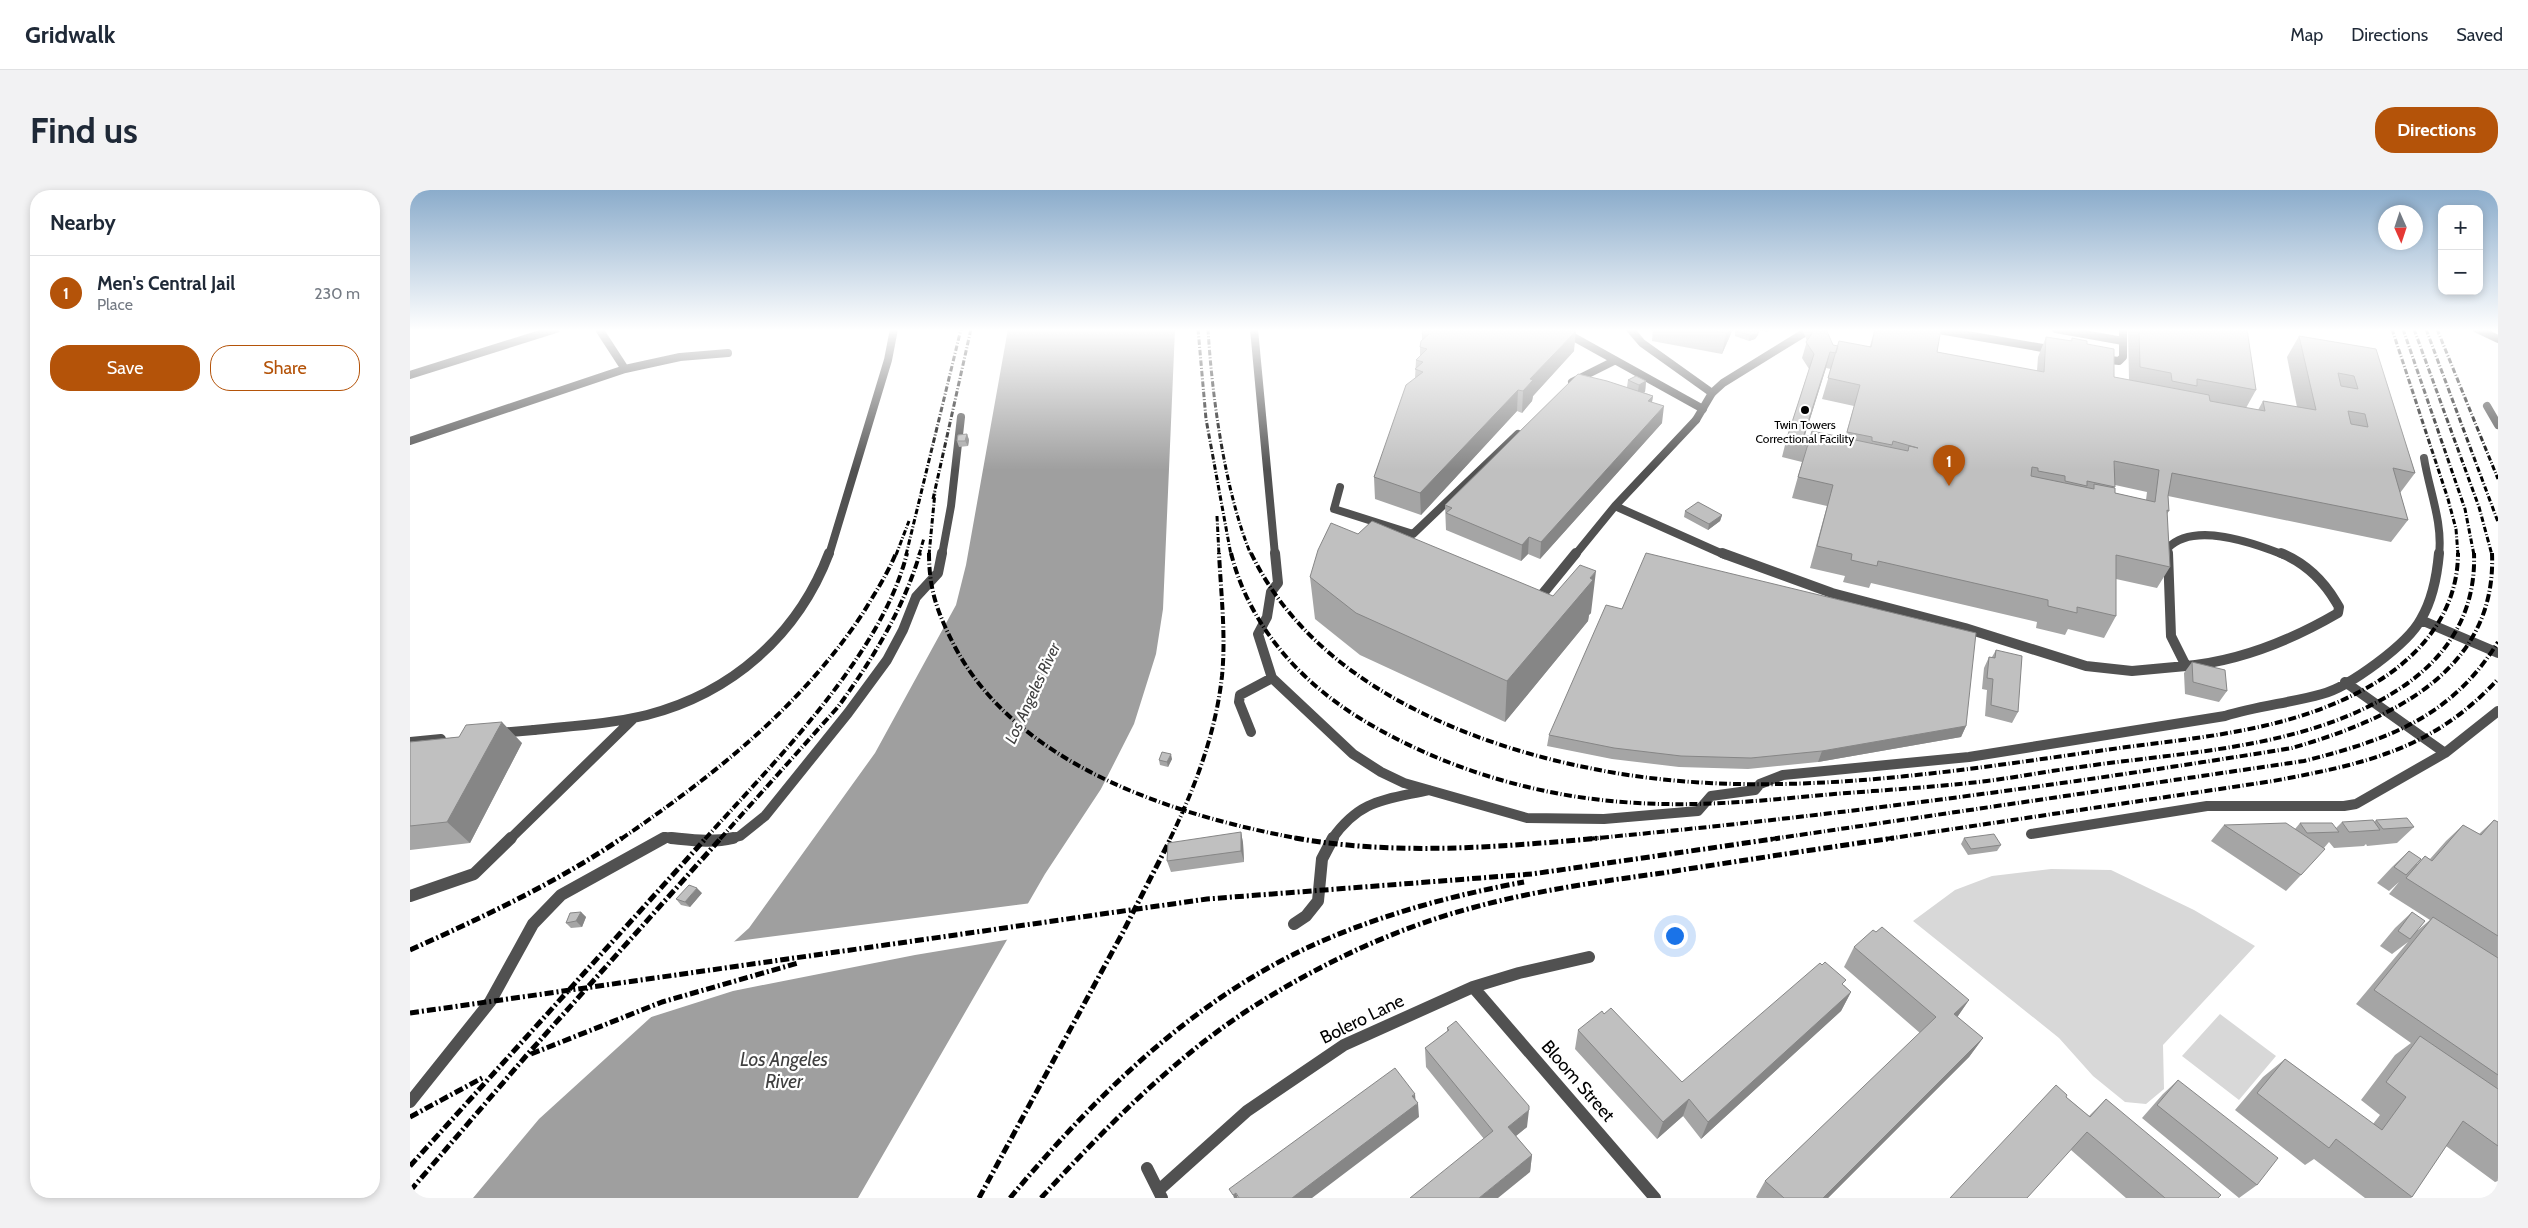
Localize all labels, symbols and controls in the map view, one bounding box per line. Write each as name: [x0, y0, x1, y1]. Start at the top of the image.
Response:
text: Gridwalk: [25, 20, 115, 49]
text: Map: [2290, 24, 2323, 46]
text: Directions: [2351, 24, 2428, 46]
text: Saved: [2456, 24, 2503, 46]
button: Directions: [2375, 107, 2498, 153]
text: Find us: [30, 109, 138, 152]
north arrow: [2378, 205, 2423, 250]
map controls: [2438, 205, 2483, 295]
button: +: [2438, 205, 2483, 250]
text: Nearby: [50, 210, 116, 235]
button: −: [2438, 250, 2483, 295]
text: Men's Central Jail: [97, 272, 235, 295]
text: 1: [63, 284, 69, 303]
text: 230 m: [314, 284, 360, 303]
text: Place: [97, 295, 133, 314]
button: Save: [50, 345, 200, 391]
button: Share: [210, 345, 360, 391]
marker: Twin Towers Correctional Facility: [1799, 404, 1811, 416]
place label: Twin Towers Correctional Facility: [1756, 417, 1854, 446]
pin: 1: [1933, 445, 1965, 486]
water label: Los Angeles River: [1001, 639, 1065, 747]
your location: [1662, 923, 1688, 949]
street label: Bolero Lane: [1317, 989, 1407, 1049]
street label: Bloom Street: [1537, 1036, 1619, 1126]
water label: Los Angeles River: [740, 1048, 828, 1093]

